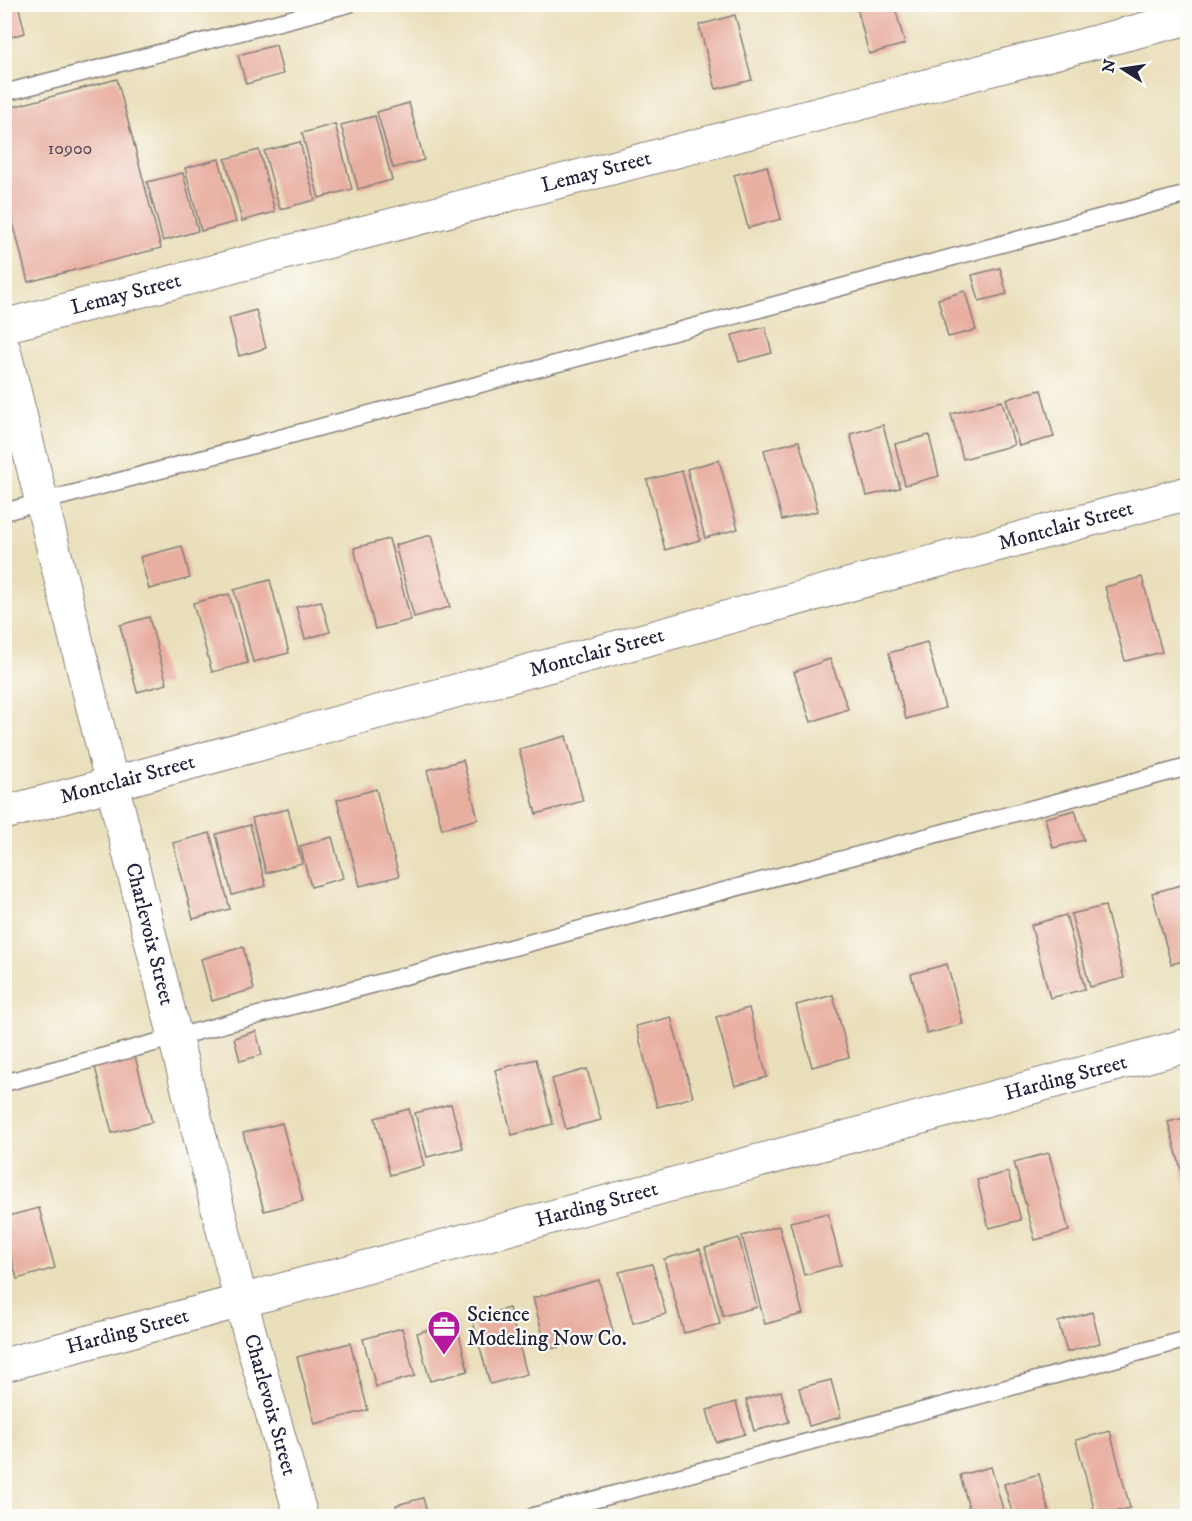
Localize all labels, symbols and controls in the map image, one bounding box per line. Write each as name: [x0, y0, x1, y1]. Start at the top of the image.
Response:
north arrow: [1093, 39, 1153, 99]
text: N: [1098, 58, 1120, 75]
house number: 10900: [48, 138, 92, 160]
street label: Lemay Street: [539, 145, 654, 199]
street label: Lemay Street: [68, 267, 184, 321]
street label: Montclair Street: [996, 495, 1136, 557]
street label: Montclair Street: [527, 622, 667, 683]
street label: Montclair Street: [57, 749, 198, 810]
street label: Charlevoix Street: [119, 860, 180, 1008]
street label: Harding Street: [1002, 1049, 1130, 1107]
street label: Harding Street: [533, 1176, 661, 1234]
place label: Science Modeling Now Co.: [467, 1302, 627, 1352]
street label: Harding Street: [64, 1303, 192, 1361]
office icon: Science Modeling Now Co.: [426, 1309, 462, 1356]
street label: Charlevoix Street: [238, 1331, 302, 1479]

